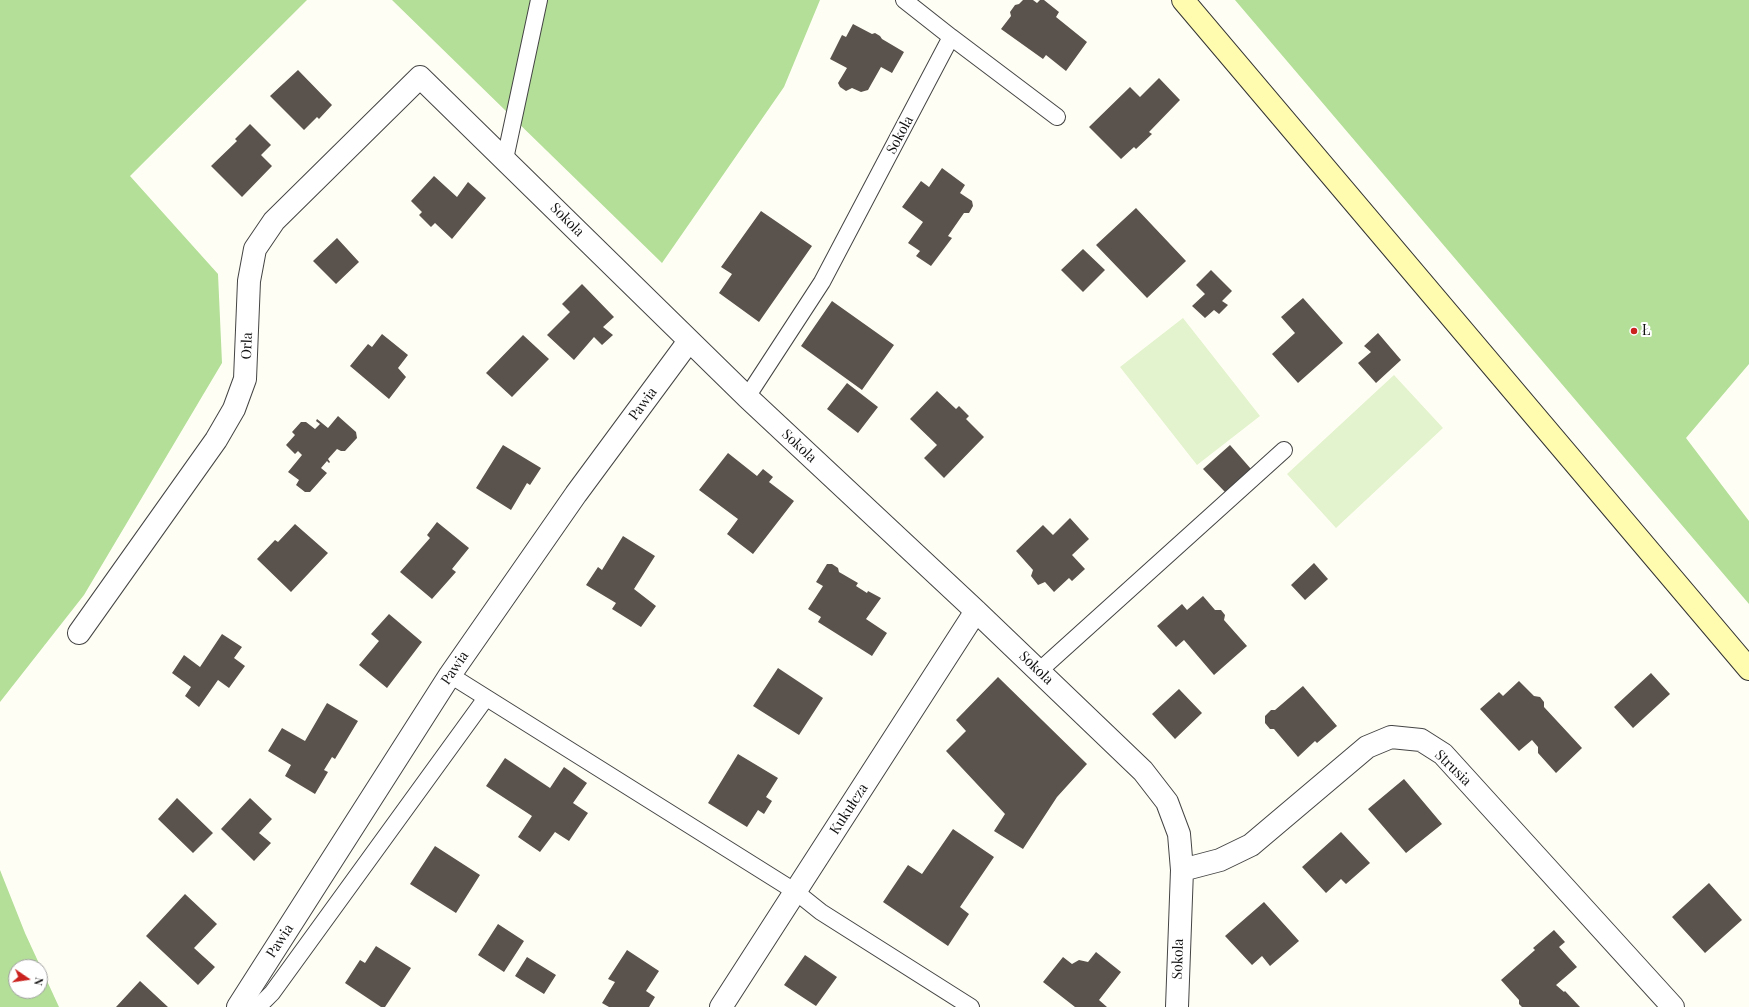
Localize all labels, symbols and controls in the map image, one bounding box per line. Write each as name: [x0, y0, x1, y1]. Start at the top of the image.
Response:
street label: Sokola: [883, 113, 917, 157]
street label: Sokola: [547, 200, 587, 240]
place label: Ł: [1642, 323, 1650, 339]
marker: Ł: [1629, 326, 1639, 336]
street label: Orla: [238, 332, 256, 360]
street label: Pawia: [625, 384, 661, 424]
street label: Sokola: [778, 426, 820, 466]
street label: Pawia: [438, 648, 472, 688]
street label: Sokola: [1015, 648, 1057, 688]
street label: Strusia: [1431, 747, 1475, 789]
street label: Kukułcza: [826, 780, 872, 838]
street label: Pawia: [263, 921, 297, 961]
street label: Sokola: [1169, 938, 1187, 980]
north arrow: [8, 959, 48, 999]
text: N: [31, 976, 47, 987]

